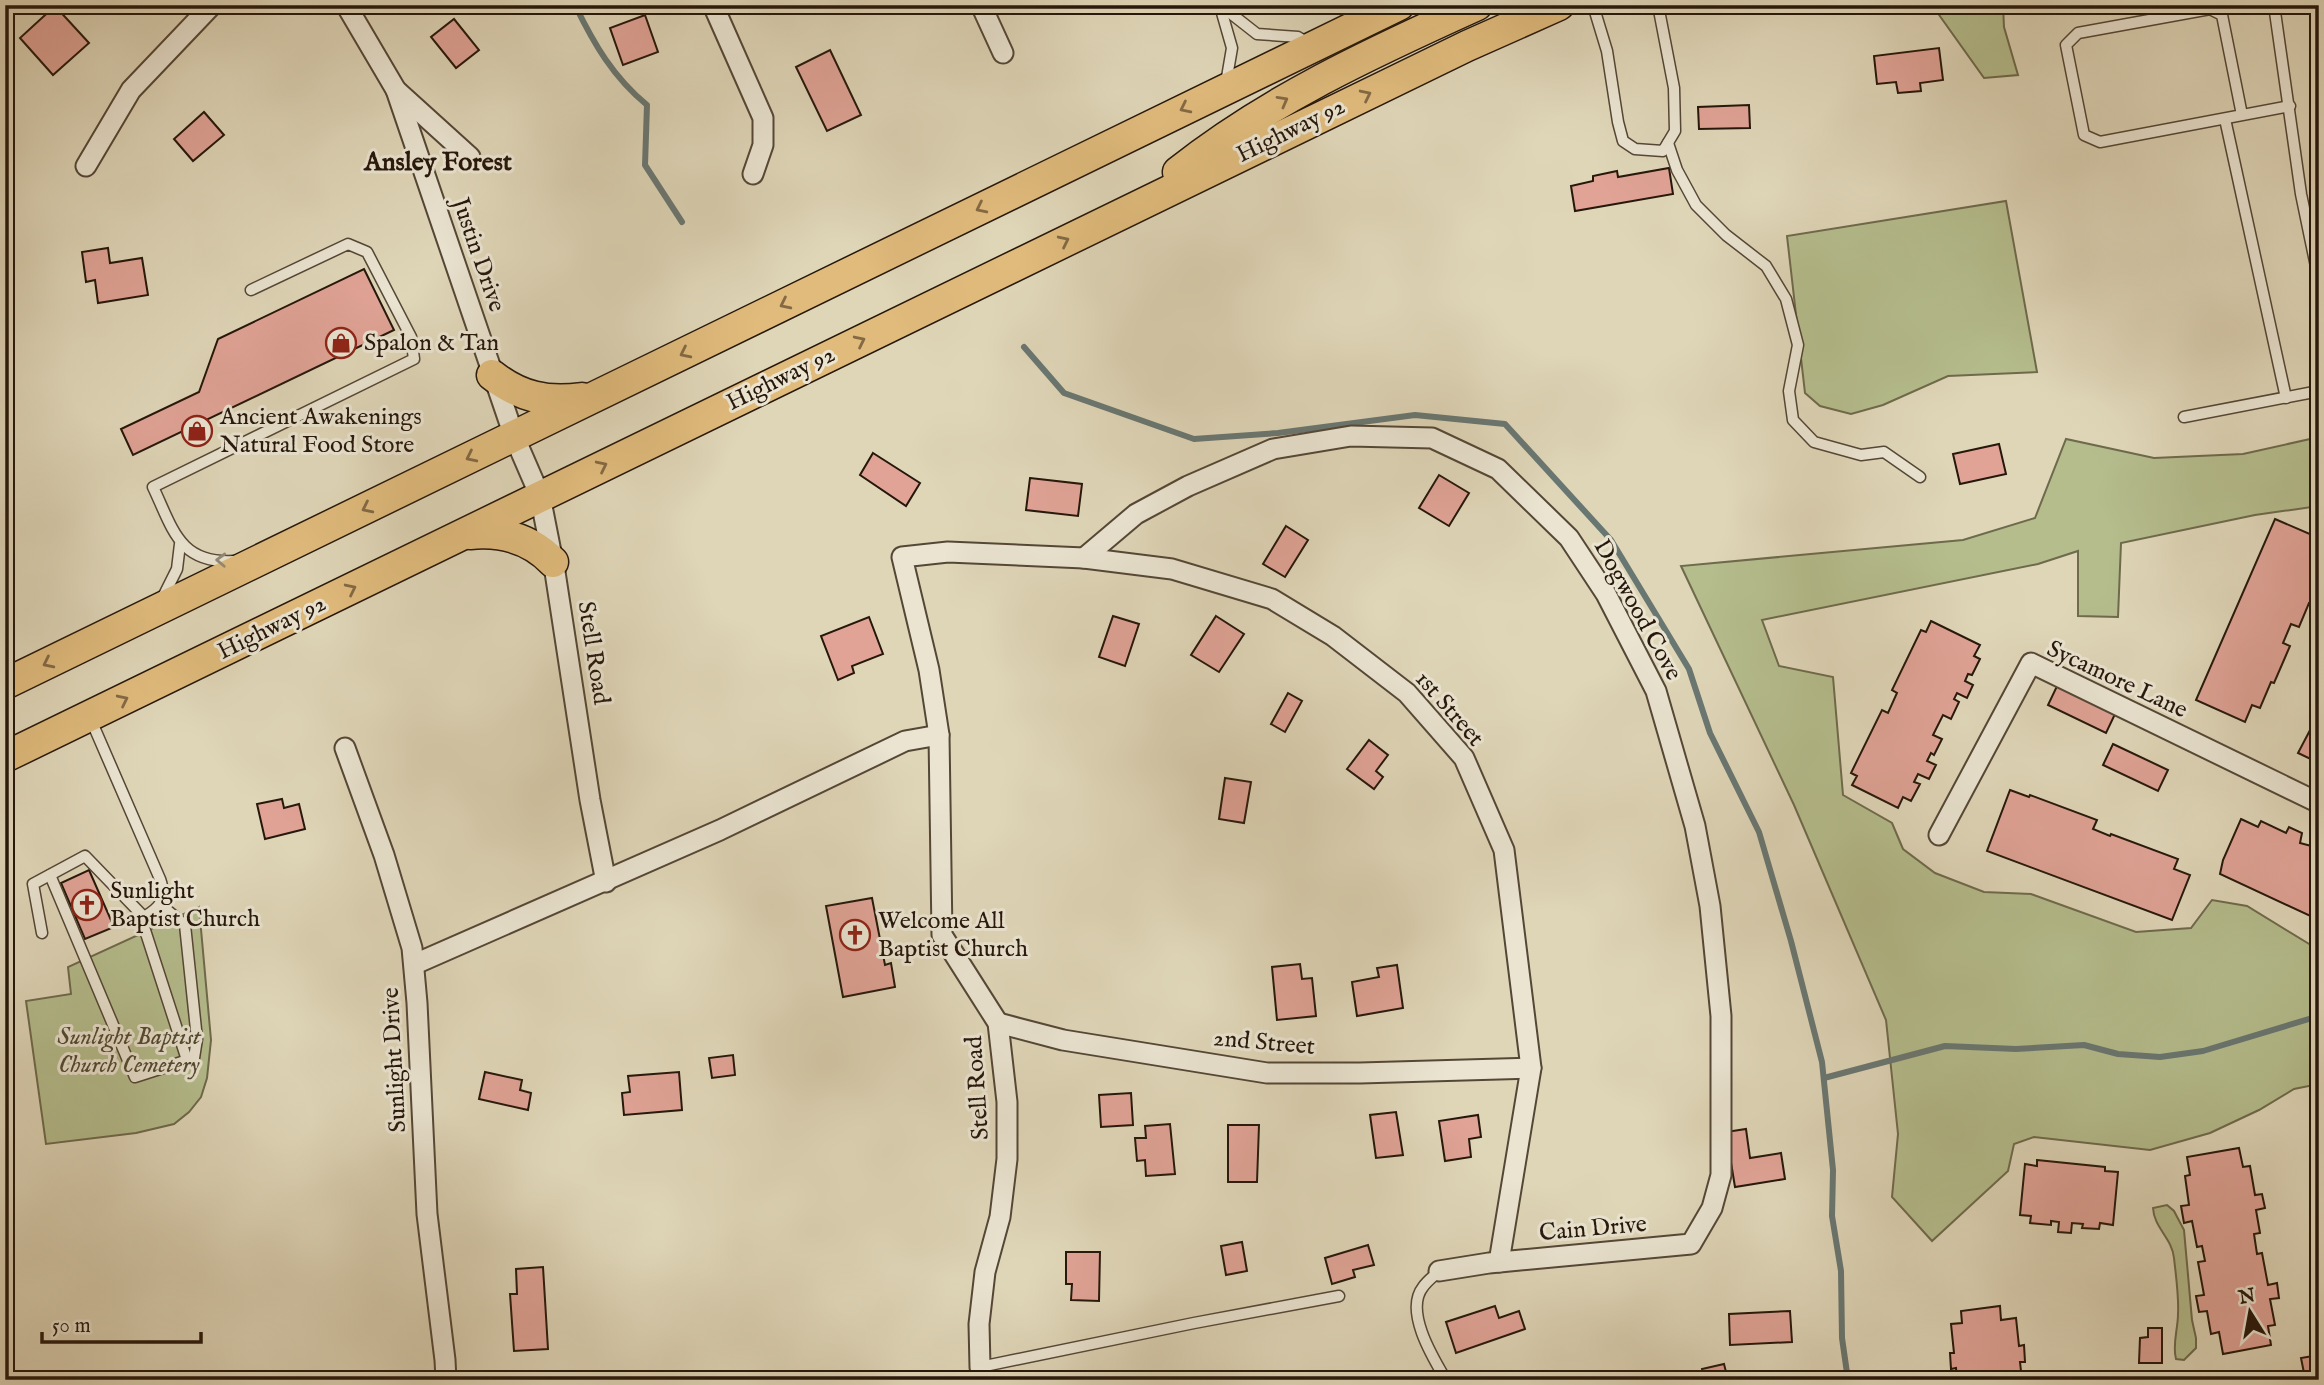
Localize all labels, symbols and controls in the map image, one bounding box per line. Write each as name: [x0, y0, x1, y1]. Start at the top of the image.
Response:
one-way arrow: [1359, 89, 1371, 103]
street label: Highway 92: [1232, 91, 1350, 171]
one-way arrow: [1276, 96, 1288, 109]
one-way arrow: [1180, 100, 1192, 114]
district label: Ansley Forest: [363, 146, 512, 179]
street label: Justin Drive: [443, 191, 512, 316]
one-way arrow: [976, 200, 988, 214]
one-way arrow: [1057, 236, 1069, 250]
one-way arrow: [780, 295, 792, 309]
shop icon: Spalon & Tan: [324, 326, 358, 360]
place label: Spalon & Tan: [364, 328, 499, 359]
one-way arrow: [853, 335, 865, 349]
street label: Highway 92: [722, 339, 840, 419]
one-way arrow: [680, 344, 692, 358]
place label: Ancient Awakenings Natural Food Store: [219, 402, 422, 461]
shop icon: Ancient Awakenings Natural Food Store: [180, 414, 214, 448]
one-way arrow: [466, 449, 478, 463]
one-way arrow: [594, 461, 607, 475]
one-way arrow: [362, 499, 374, 513]
street label: Dogwood Cove: [1586, 534, 1688, 686]
one-way arrow: [215, 553, 226, 568]
one-way arrow: [344, 584, 356, 598]
street label: Highway 92: [213, 588, 331, 668]
street label: Stell Road: [570, 599, 616, 707]
street label: Sycamore Lane: [2042, 634, 2192, 726]
one-way arrow: [43, 654, 55, 668]
street label: 1st Street: [1408, 665, 1490, 753]
one-way arrow: [116, 694, 128, 708]
place label: Sunlight Baptist Church: [110, 876, 260, 935]
church icon: Sunlight Baptist Church: [70, 888, 104, 922]
place label: Welcome All Baptist Church: [878, 906, 1028, 965]
church icon: Welcome All Baptist Church: [838, 918, 872, 952]
street label: Sunlight Drive: [376, 986, 414, 1134]
park label: Sunlight Baptist Church Cemetery: [57, 1022, 202, 1081]
street label: 2nd Street: [1212, 1023, 1316, 1063]
street label: Stell Road: [959, 1035, 997, 1141]
street label: Cain Drive: [1538, 1209, 1648, 1249]
north arrow: [2216, 1276, 2286, 1346]
text: N: [2236, 1284, 2258, 1311]
scale bar: [42, 1301, 201, 1345]
text: 50 m: [52, 1313, 91, 1340]

